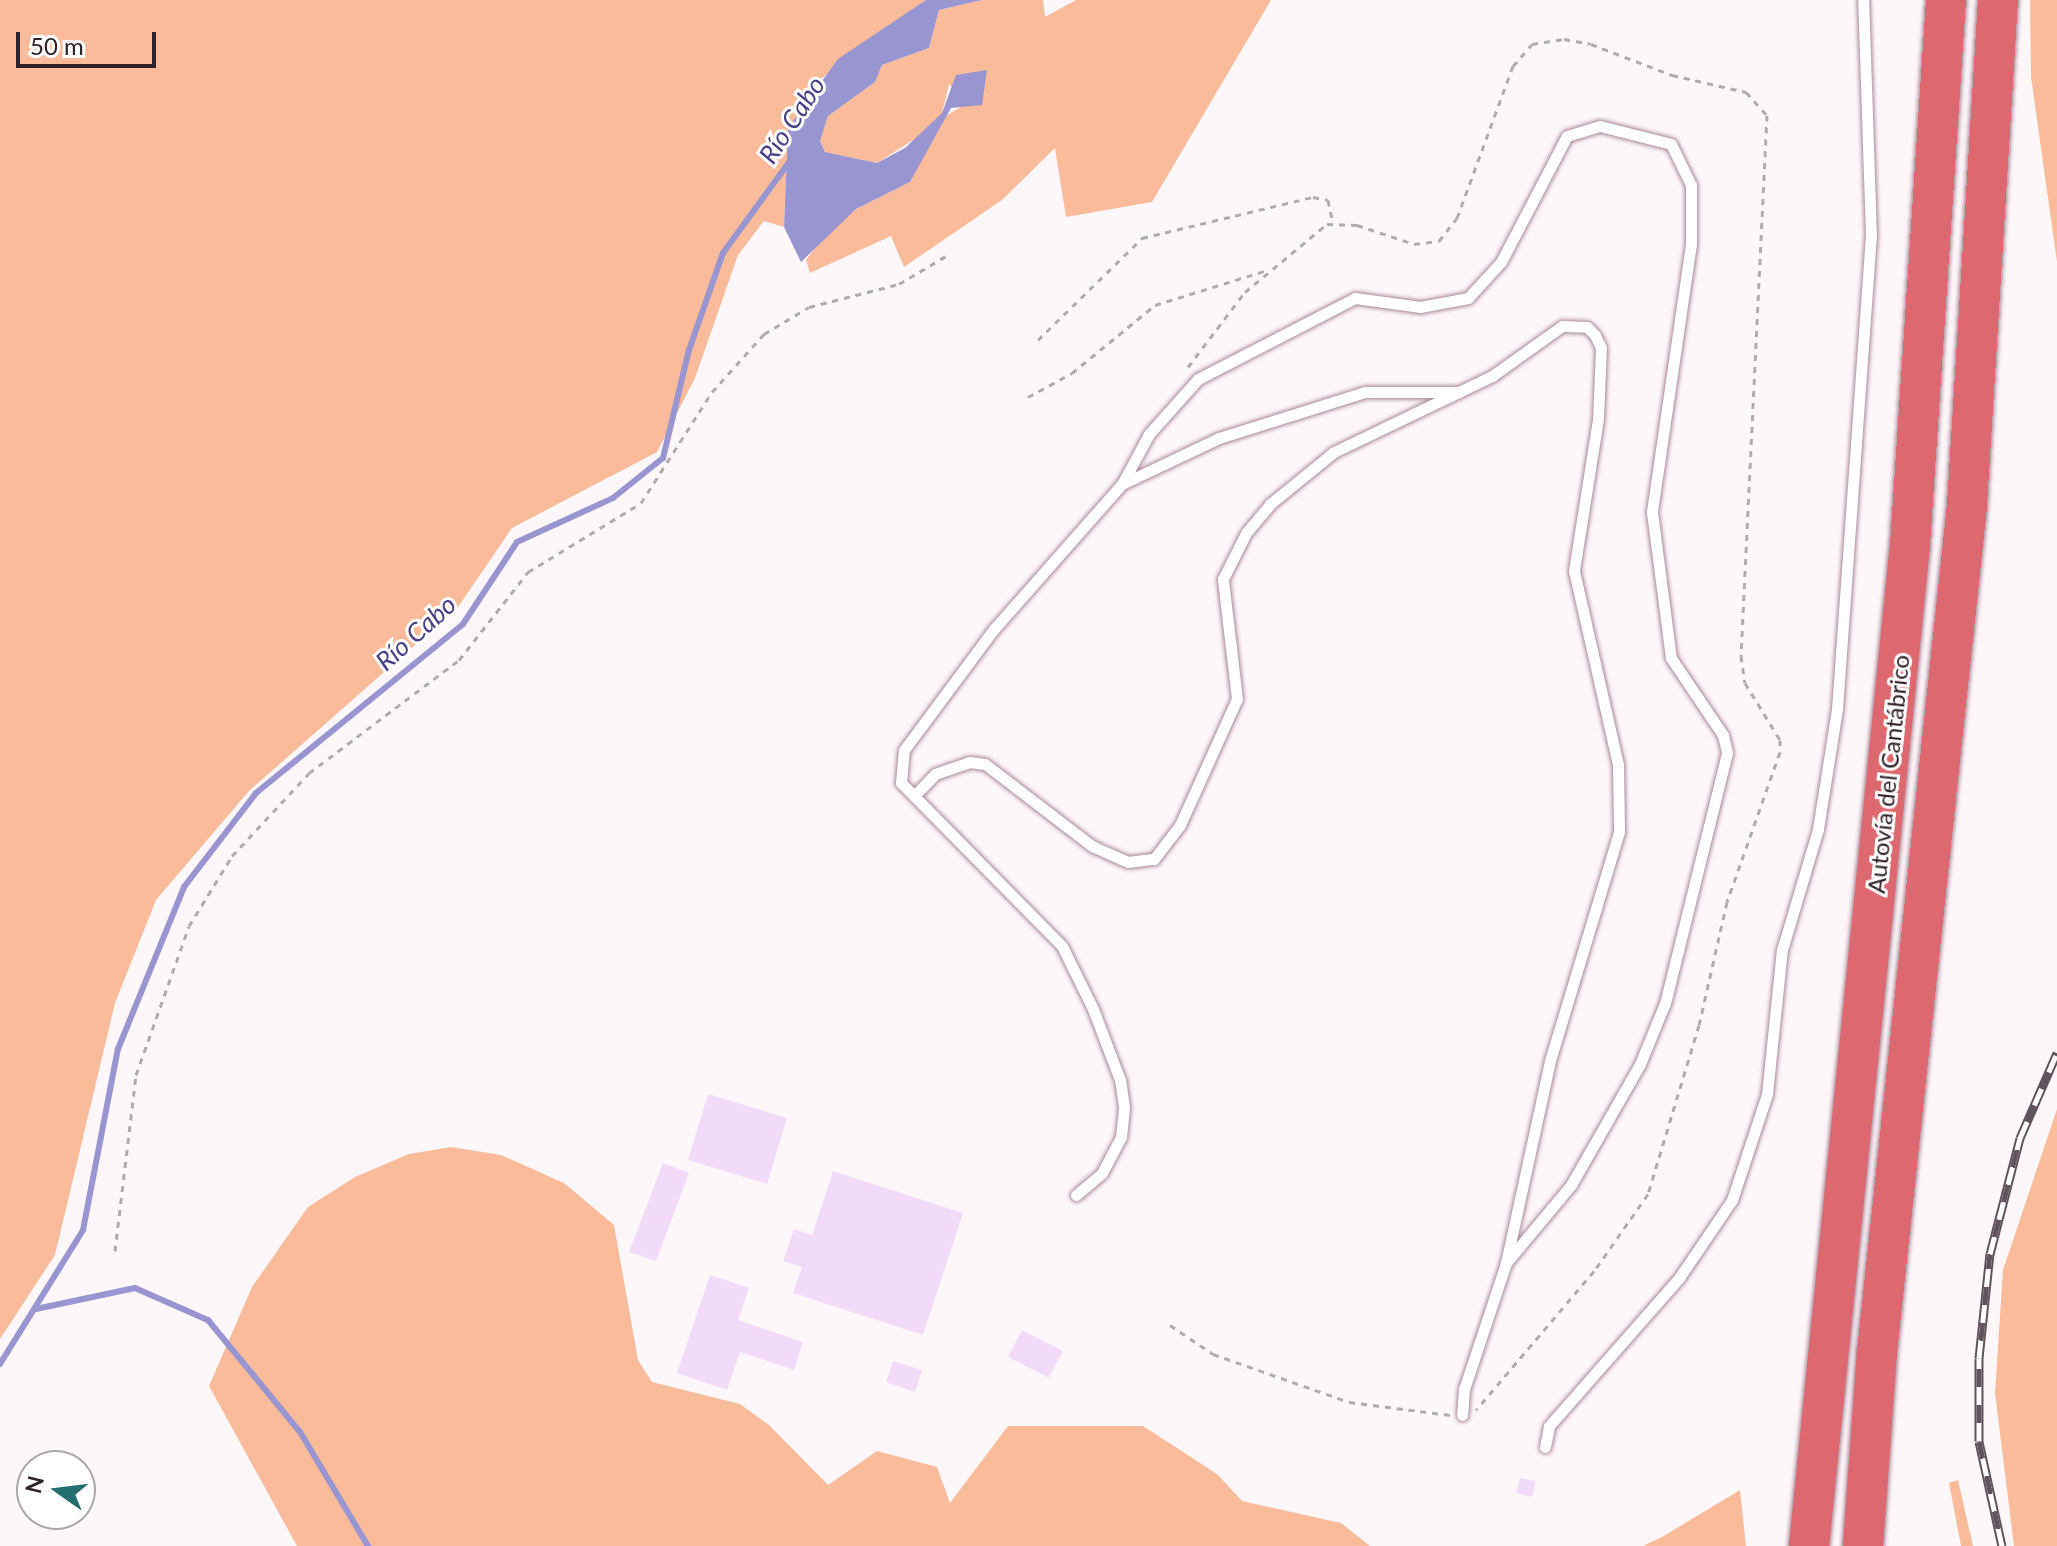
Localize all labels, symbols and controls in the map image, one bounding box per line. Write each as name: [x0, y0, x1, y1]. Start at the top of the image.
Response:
scale bar: [20, 16, 160, 66]
text: 50 m: [30, 31, 84, 60]
water label: Río Cabo: [752, 71, 832, 169]
water label: Río Cabo: [369, 589, 463, 677]
street label: Autovía del Cantábrico: [1861, 653, 1915, 895]
north arrow: [16, 1450, 96, 1530]
text: N: [19, 1473, 49, 1496]

